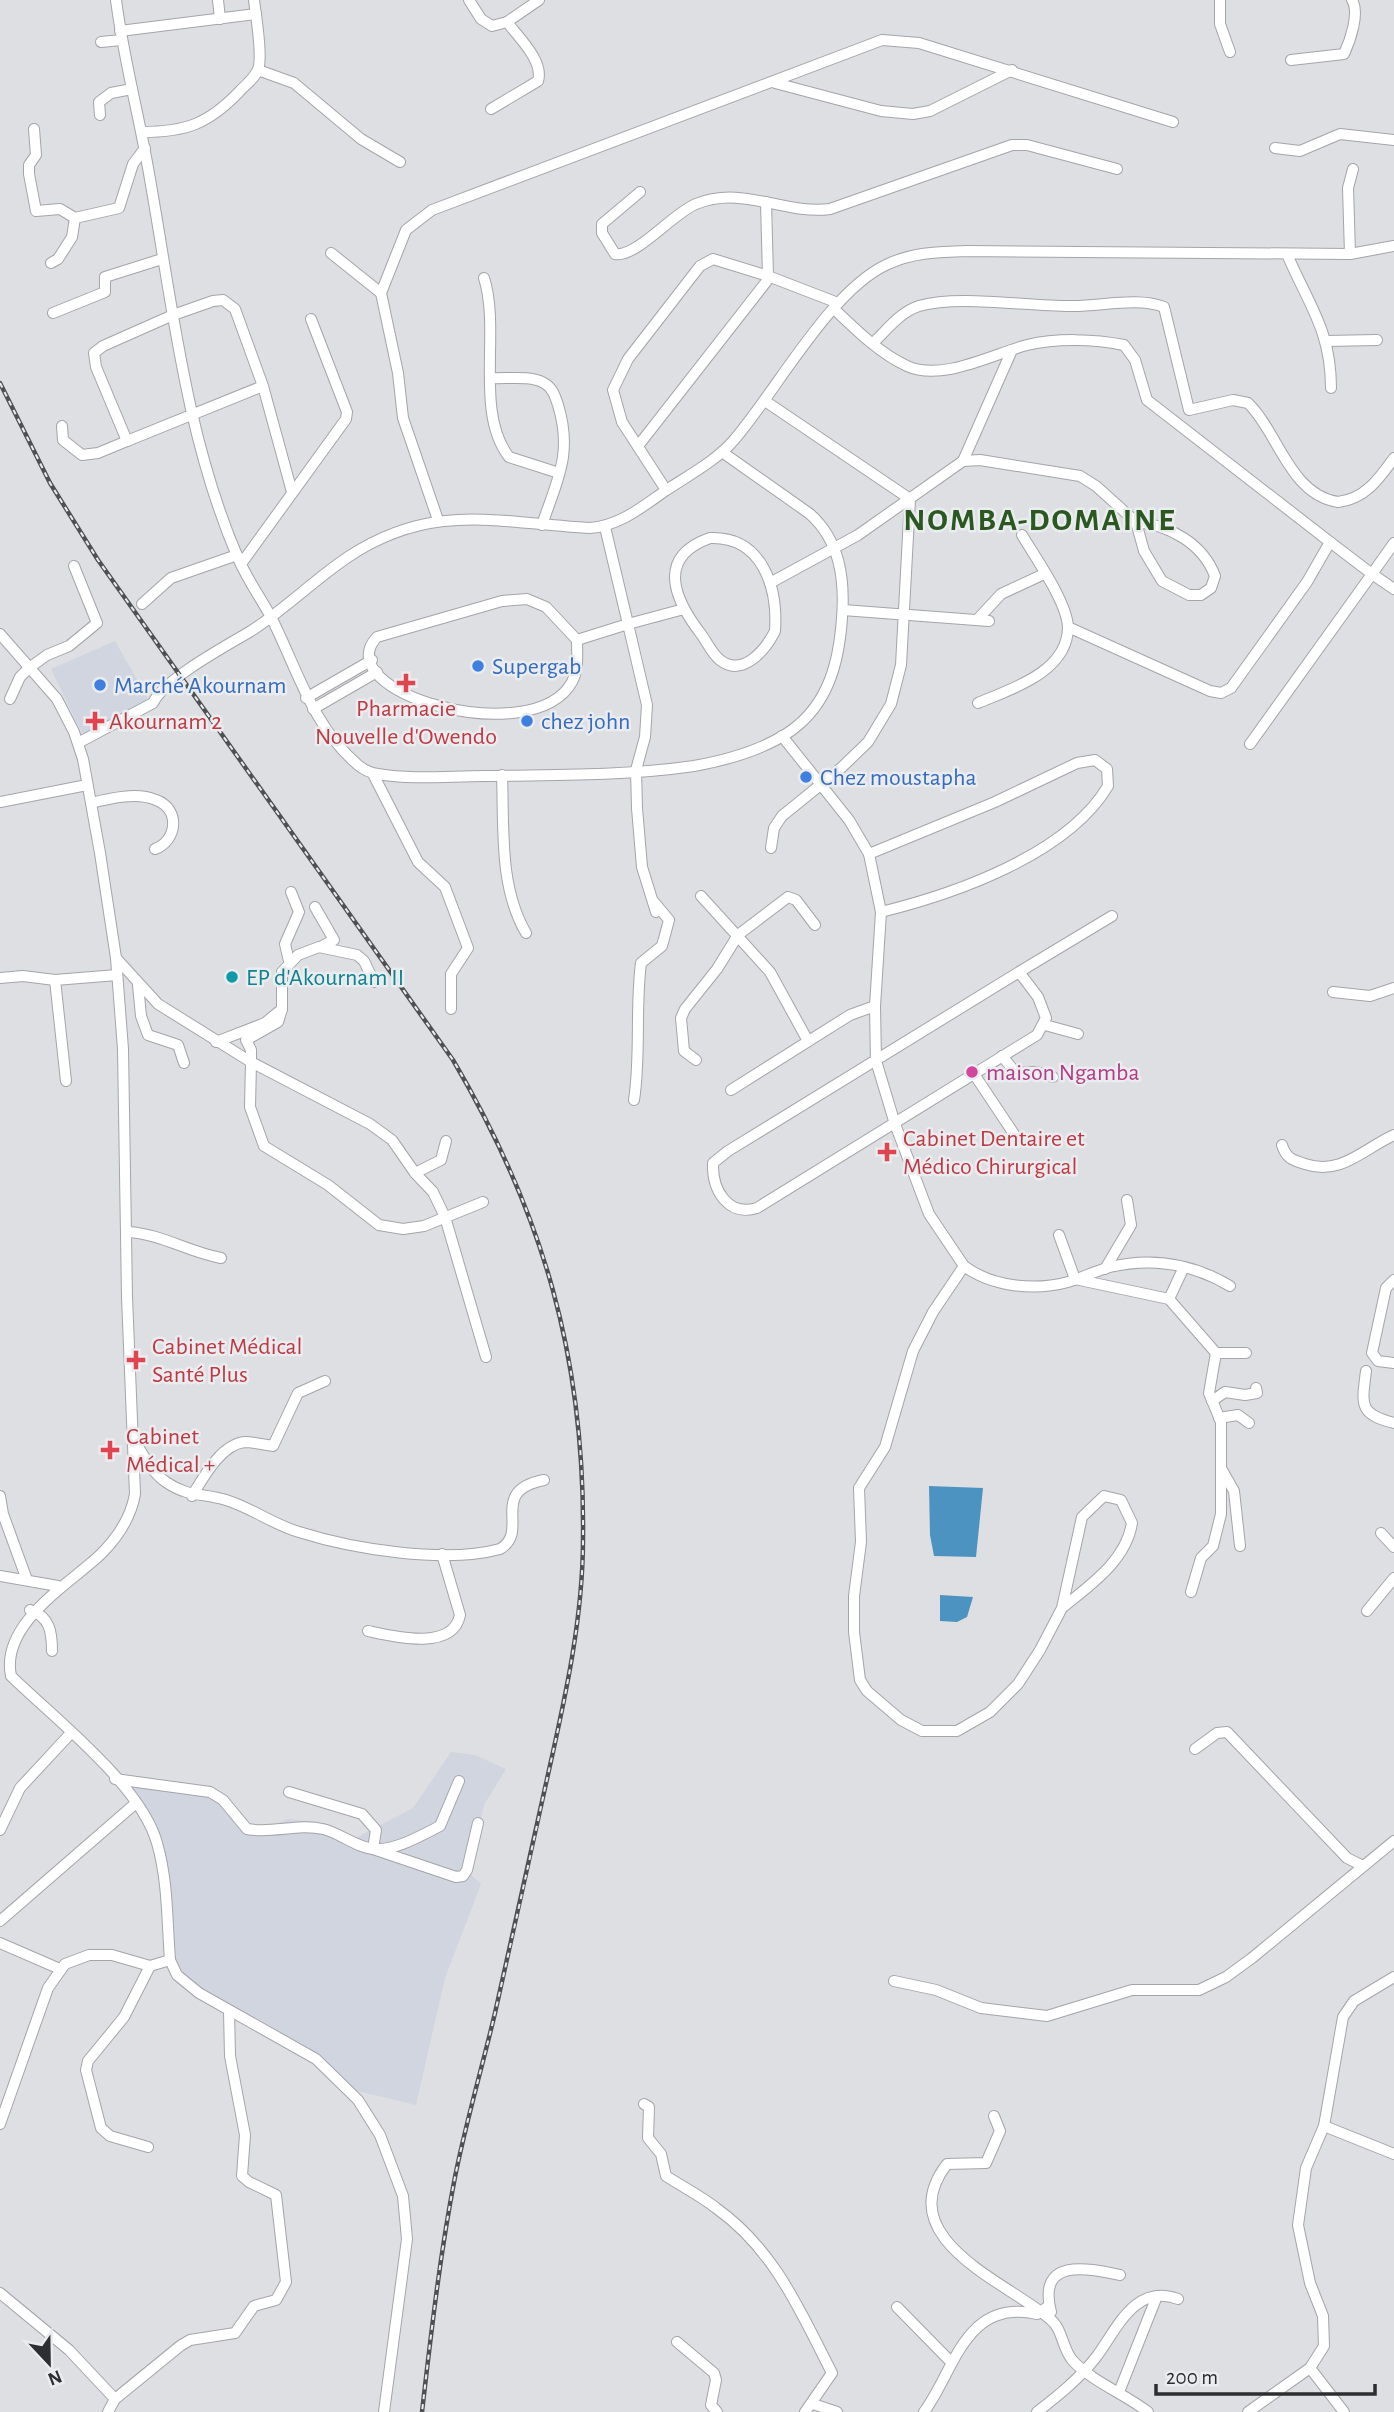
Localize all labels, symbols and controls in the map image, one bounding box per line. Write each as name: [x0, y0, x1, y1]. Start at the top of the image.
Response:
district label: NOMBA-DOMAINE: [903, 504, 1177, 536]
place label: Supergab: [492, 655, 581, 679]
marker: Supergab: [470, 658, 486, 674]
place label: Marché Akournam: [114, 674, 286, 698]
marker: Pharmacie Nouvelle d'Owendo: [398, 675, 414, 691]
marker: Marché Akournam: [92, 677, 108, 693]
place label: Pharmacie Nouvelle d'Owendo: [315, 697, 497, 749]
place label: Akournam 2: [109, 710, 222, 734]
place label: chez john: [541, 710, 630, 734]
marker: Akournam 2: [87, 713, 103, 729]
marker: chez john: [519, 713, 535, 729]
place label: Chez moustapha: [820, 766, 977, 790]
marker: Chez moustapha: [798, 769, 814, 785]
place label: EP d'Akournam II: [246, 966, 404, 990]
marker: EP d'Akournam II: [224, 969, 240, 985]
place label: maison Ngamba: [986, 1061, 1140, 1085]
marker: maison Ngamba: [964, 1064, 980, 1080]
place label: Cabinet Dentaire et Médico Chirurgical: [903, 1127, 1085, 1179]
marker: Cabinet Dentaire et Médico Chirurgical: [877, 1142, 897, 1162]
place label: Cabinet Médical Santé Plus: [152, 1335, 303, 1387]
marker: Cabinet Médical Santé Plus: [126, 1350, 146, 1370]
place label: Cabinet Médical +: [126, 1425, 215, 1477]
marker: Cabinet Médical +: [100, 1440, 120, 1460]
north arrow: [14, 2328, 84, 2398]
scale bar: [1156, 2352, 1375, 2396]
text: N: [45, 2366, 64, 2389]
text: 200 m: [1166, 2367, 1218, 2388]

